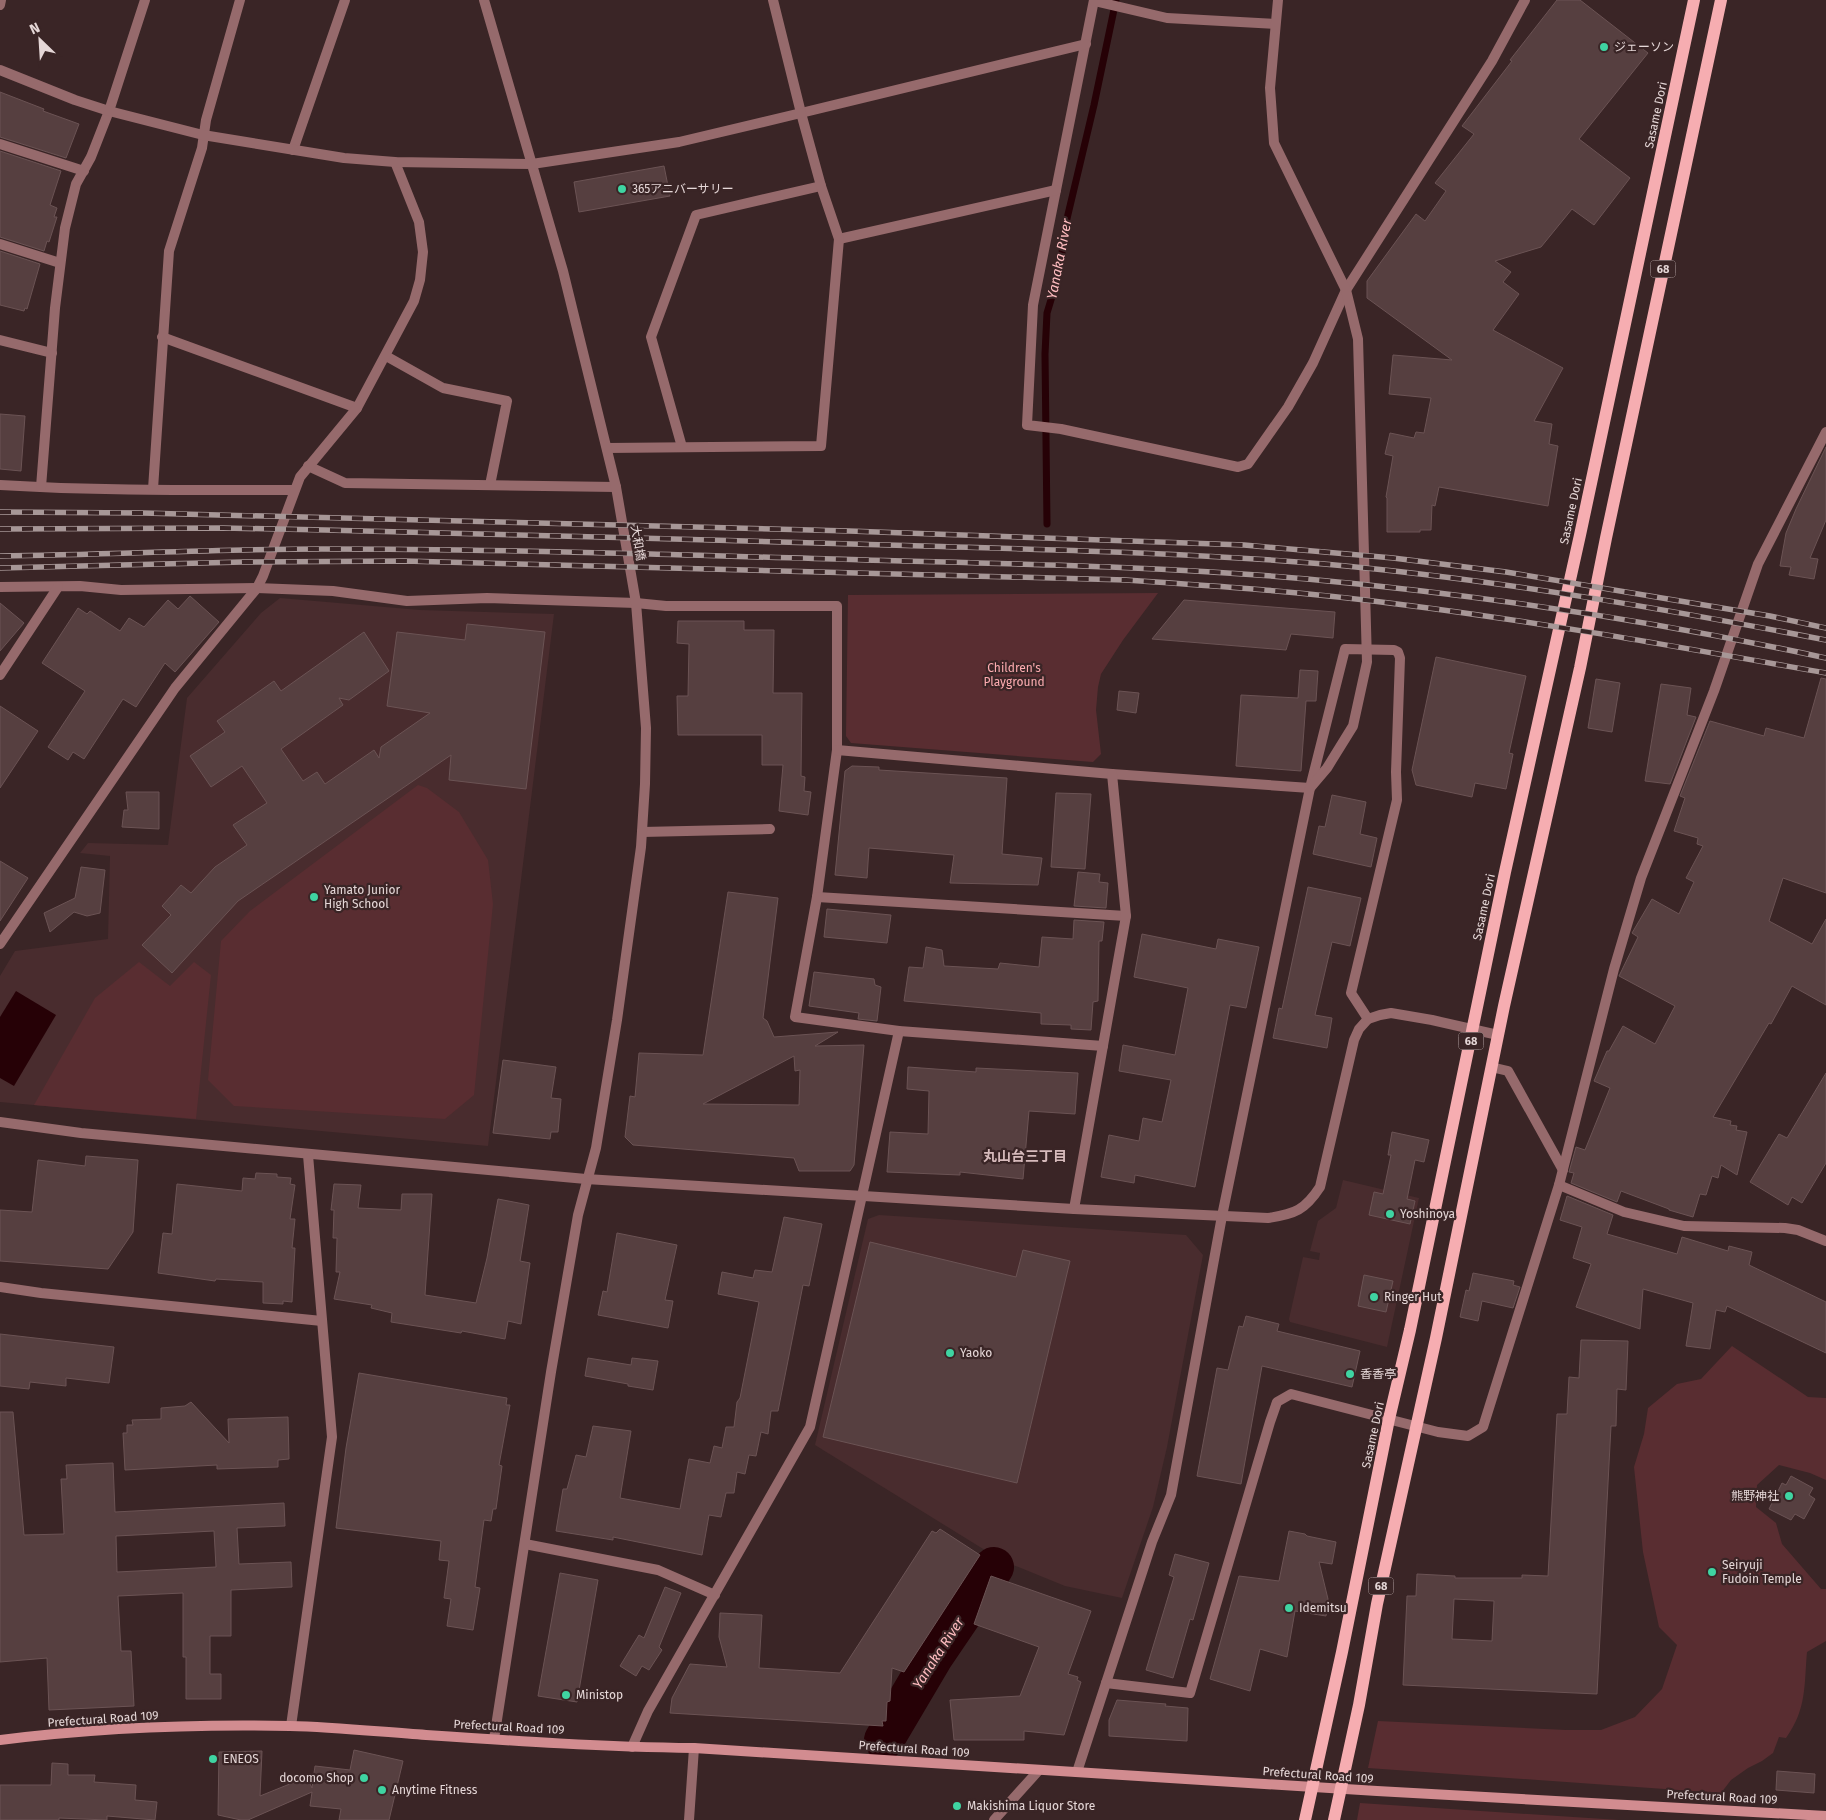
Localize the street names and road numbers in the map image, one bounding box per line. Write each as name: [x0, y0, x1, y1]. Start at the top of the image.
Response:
street label: Sasame Dori: [1642, 80, 1670, 150]
road number: 68: [1650, 260, 1676, 278]
street label: Sasame Dori: [1557, 476, 1585, 546]
street label: 大和橋: [628, 524, 648, 562]
street label: Sasame Dori: [1470, 872, 1498, 942]
road number: 68: [1458, 1032, 1484, 1050]
street label: Sasame Dori: [1359, 1400, 1387, 1470]
road number: 68: [1368, 1578, 1394, 1594]
street label: Prefectural Road 109: [47, 1708, 159, 1730]
street label: Prefectural Road 109: [453, 1717, 565, 1737]
street label: Prefectural Road 109: [858, 1738, 970, 1760]
street label: Prefectural Road 109: [1262, 1764, 1374, 1786]
street label: Prefectural Road 109: [1666, 1787, 1778, 1807]

